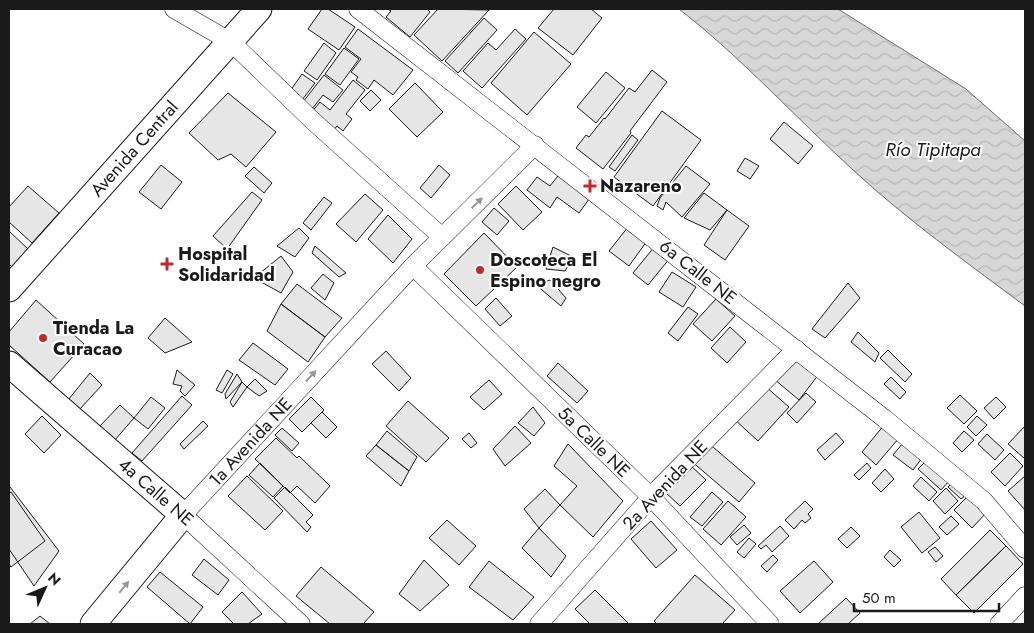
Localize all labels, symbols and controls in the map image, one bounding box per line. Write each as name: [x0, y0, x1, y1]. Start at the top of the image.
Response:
street label: Avenida Central: [84, 95, 184, 202]
water label: Río Tipitapa: [885, 136, 981, 163]
place label: Nazareno: [600, 173, 682, 199]
marker: Nazareno: [584, 180, 596, 192]
one-way arrow: [470, 197, 482, 209]
street label: 6a Calle NE: [654, 233, 742, 311]
place label: Hospital Solidaridad: [178, 241, 275, 288]
place label: Doscoteca El Espino negro: [490, 247, 601, 294]
marker: Hospital Solidaridad: [160, 257, 174, 271]
marker: Doscoteca El Espino negro: [474, 264, 486, 276]
place label: Tienda La Curacao: [53, 315, 134, 362]
marker: Tienda La Curacao: [37, 332, 49, 344]
one-way arrow: [305, 371, 317, 383]
street label: 1a Avenida NE: [203, 392, 298, 492]
street label: 5a Calle NE: [552, 401, 636, 483]
street label: 2a Avenida NE: [616, 434, 714, 536]
street label: 4a Calle NE: [113, 452, 199, 532]
north arrow: [20, 563, 70, 613]
text: N: [43, 568, 65, 590]
one-way arrow: [119, 580, 130, 593]
scale bar: [854, 580, 999, 612]
text: 50 m: [862, 587, 896, 609]

